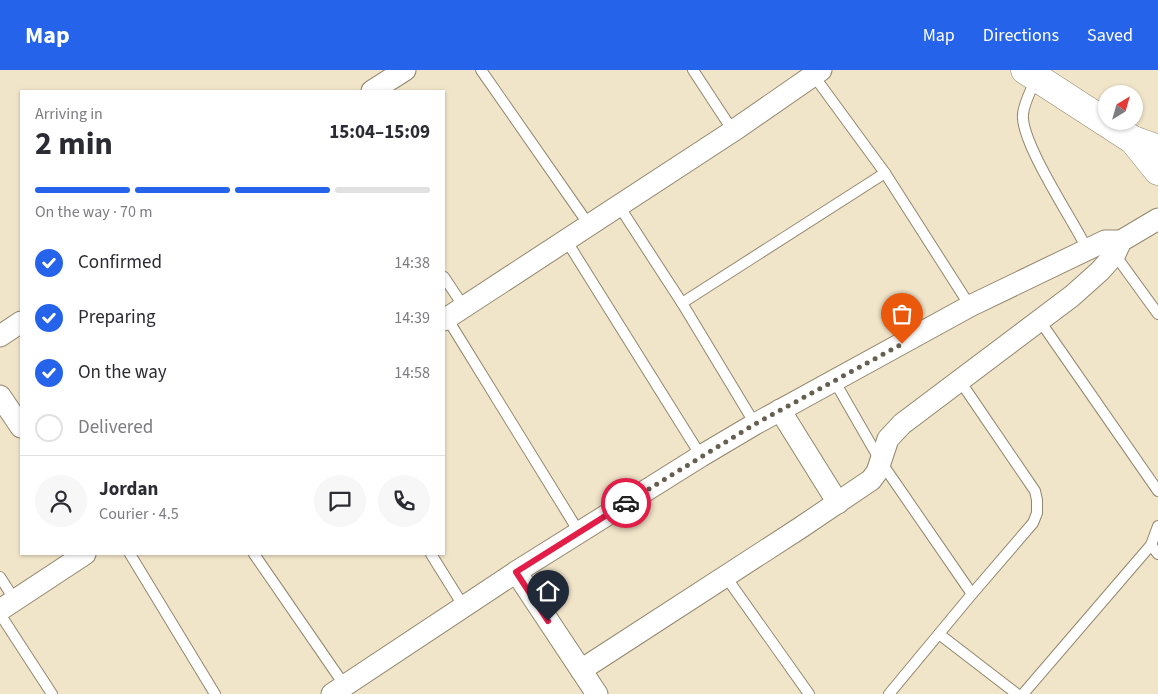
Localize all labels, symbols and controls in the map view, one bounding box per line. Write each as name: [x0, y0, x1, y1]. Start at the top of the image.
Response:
text: Map: [25, 18, 70, 53]
text: Map: [923, 23, 955, 48]
text: Directions: [983, 23, 1059, 48]
text: Saved: [1087, 23, 1133, 48]
north arrow: [1098, 85, 1142, 130]
map controls: [1098, 85, 1143, 130]
text: Arriving in: [35, 103, 103, 125]
text: 15:04–15:09: [329, 119, 430, 146]
text: 2 min: [35, 121, 113, 167]
text: On the way · 70 m: [35, 201, 152, 223]
icon: check: [35, 249, 63, 277]
text: Confirmed: [78, 249, 162, 276]
text: 14:38: [394, 252, 430, 274]
pin: [881, 293, 923, 344]
icon: bag: [888, 300, 916, 328]
icon: check: [35, 304, 63, 332]
text: Preparing: [78, 304, 156, 331]
text: 14:39: [394, 307, 430, 329]
icon: check: [35, 359, 63, 387]
text: On the way: [78, 359, 167, 386]
text: 14:58: [394, 362, 430, 384]
text: Delivered: [78, 414, 153, 441]
button: person: [35, 475, 87, 527]
button: chat: [314, 475, 366, 527]
button: phone: [378, 475, 430, 527]
text: Jordan: [99, 476, 158, 503]
courier: [601, 478, 651, 528]
icon: car: [612, 489, 640, 517]
text: Courier · 4.5: [99, 503, 179, 525]
pin: [527, 570, 569, 621]
icon: home: [534, 577, 562, 605]

